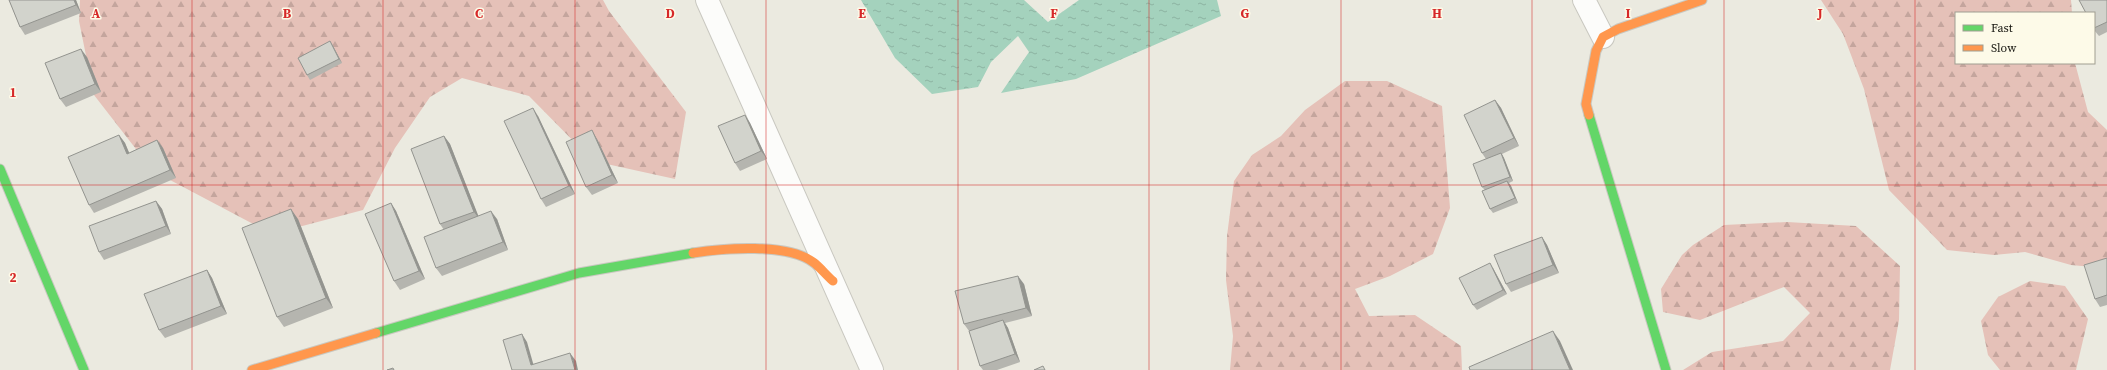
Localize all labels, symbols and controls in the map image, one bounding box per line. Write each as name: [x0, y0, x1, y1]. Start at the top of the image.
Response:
text: A: [92, 5, 101, 22]
text: B: [283, 5, 292, 22]
text: C: [475, 5, 483, 22]
text: D: [665, 5, 675, 22]
text: E: [858, 5, 866, 22]
text: F: [1050, 5, 1058, 22]
text: G: [1241, 5, 1250, 22]
text: H: [1432, 5, 1442, 22]
text: I: [1625, 5, 1631, 22]
text: J: [1816, 5, 1823, 22]
legend: [1955, 12, 2095, 64]
text: Fast: [1991, 20, 2013, 36]
text: Slow: [1991, 40, 2017, 56]
text: 1: [9, 84, 17, 101]
text: 2: [9, 269, 17, 286]

